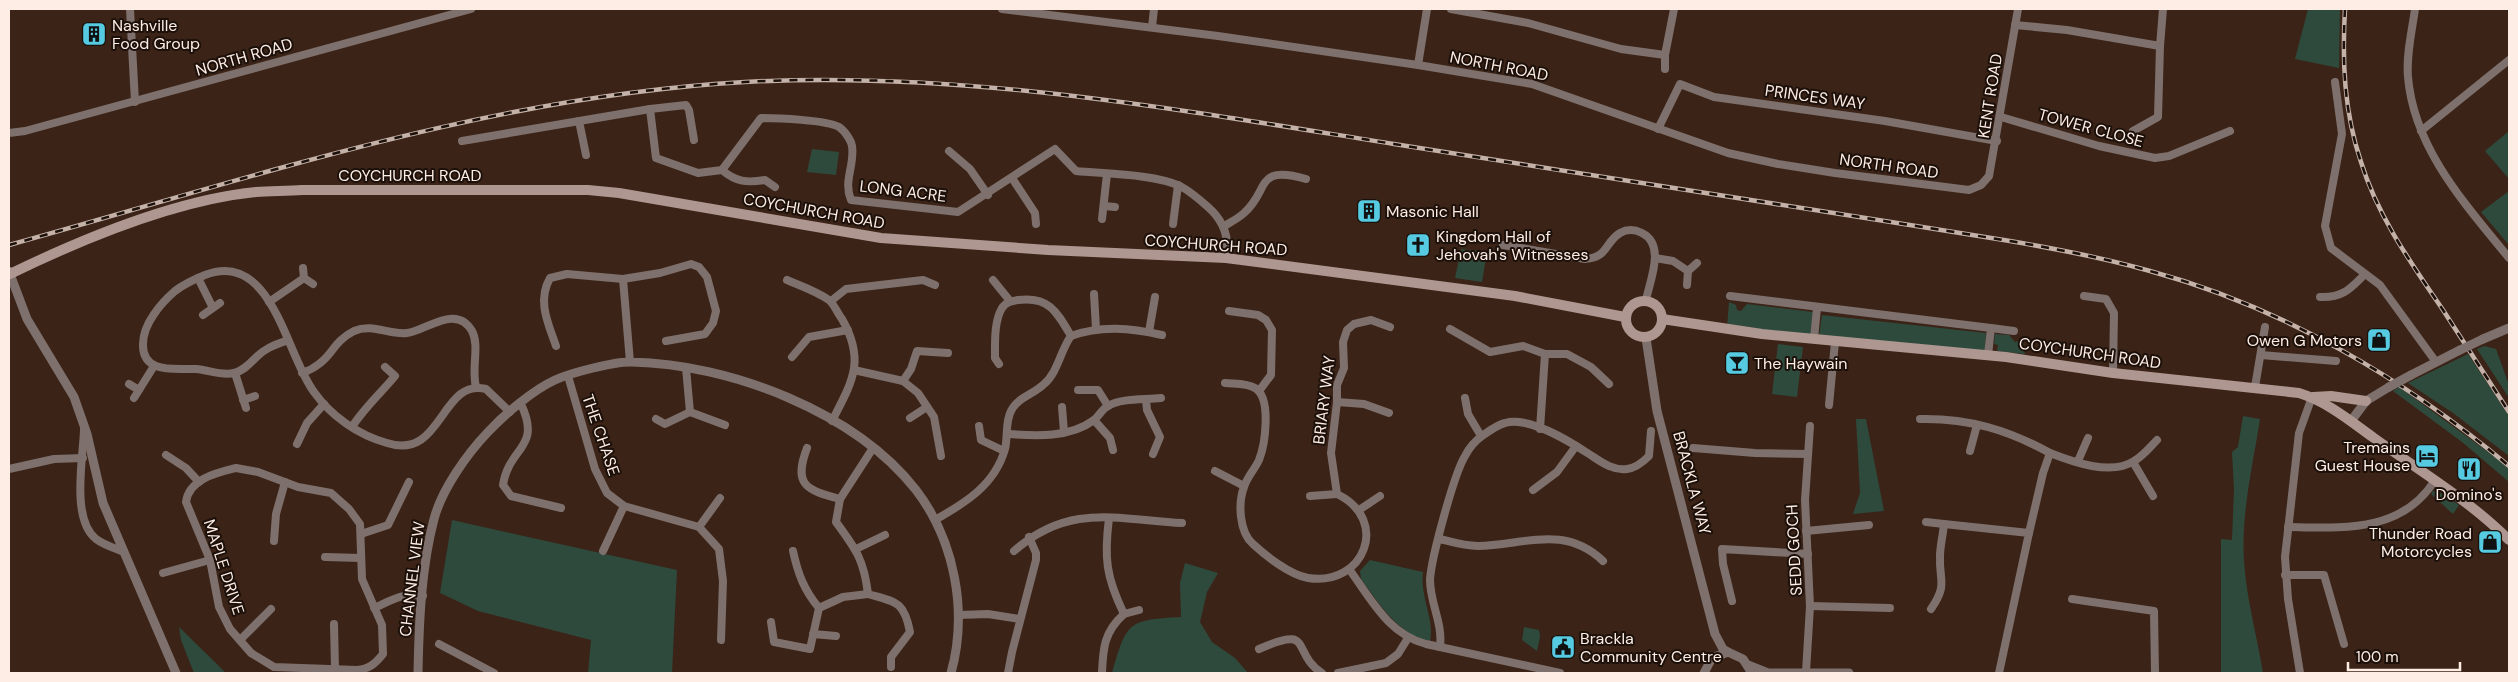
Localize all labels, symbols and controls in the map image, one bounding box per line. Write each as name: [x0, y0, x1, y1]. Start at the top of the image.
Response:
place label: Nashville Food Group: [112, 15, 200, 54]
building icon: Nashville Food Group: [81, 21, 107, 47]
street label: NORTH ROAD: [193, 33, 295, 81]
street label: NORTH ROAD: [1448, 46, 1550, 86]
street label: KENT ROAD: [1973, 52, 2007, 140]
street label: PRINCES WAY: [1764, 80, 1866, 114]
street label: TOWER CLOSE: [2036, 104, 2146, 152]
street label: NORTH ROAD: [1838, 149, 1940, 183]
street label: COYCHURCH ROAD: [338, 165, 482, 186]
street label: LONG ACRE: [858, 175, 948, 207]
street label: COYCHURCH ROAD: [742, 188, 886, 234]
building icon: Masonic Hall: [1356, 198, 1382, 224]
place label: Masonic Hall: [1386, 201, 1479, 222]
place label: Kingdom Hall of Jehovah's Witnesses: [1436, 226, 1588, 265]
street label: COYCHURCH ROAD: [1144, 230, 1288, 260]
church icon: Kingdom Hall of Jehovah's Witnesses: [1405, 232, 1431, 258]
shop icon: Owen G Motors: [2366, 327, 2392, 353]
place label: Owen G Motors: [2247, 330, 2362, 351]
street label: COYCHURCH ROAD: [2018, 333, 2162, 373]
bar icon: The Haywain: [1724, 350, 1750, 376]
place label: The Haywain: [1754, 353, 1847, 374]
street label: BRIARY WAY: [1308, 354, 1340, 446]
street label: THE CHASE: [577, 392, 625, 478]
street label: BRACKLA WAY: [1668, 429, 1716, 537]
place label: Tremains Guest House: [2315, 437, 2410, 476]
hotel icon: Tremains Guest House: [2414, 443, 2440, 469]
restaurant icon: Domino's: [2456, 456, 2482, 482]
place label: Domino's: [2435, 484, 2503, 505]
street label: SEDD GOCH: [1781, 504, 1807, 596]
street label: MAPLE DRIVE: [199, 517, 249, 617]
street label: CHANNEL VIEW: [395, 520, 430, 638]
place label: Thunder Road Motorcycles: [2369, 523, 2472, 562]
shop icon: Thunder Road Motorcycles: [2477, 529, 2503, 555]
place label: Brackla Community Centre: [1580, 628, 1722, 667]
public building icon: Brackla Community Centre: [1550, 634, 1576, 660]
scale bar: [2348, 640, 2460, 672]
text: 100 m: [2356, 647, 2399, 667]

